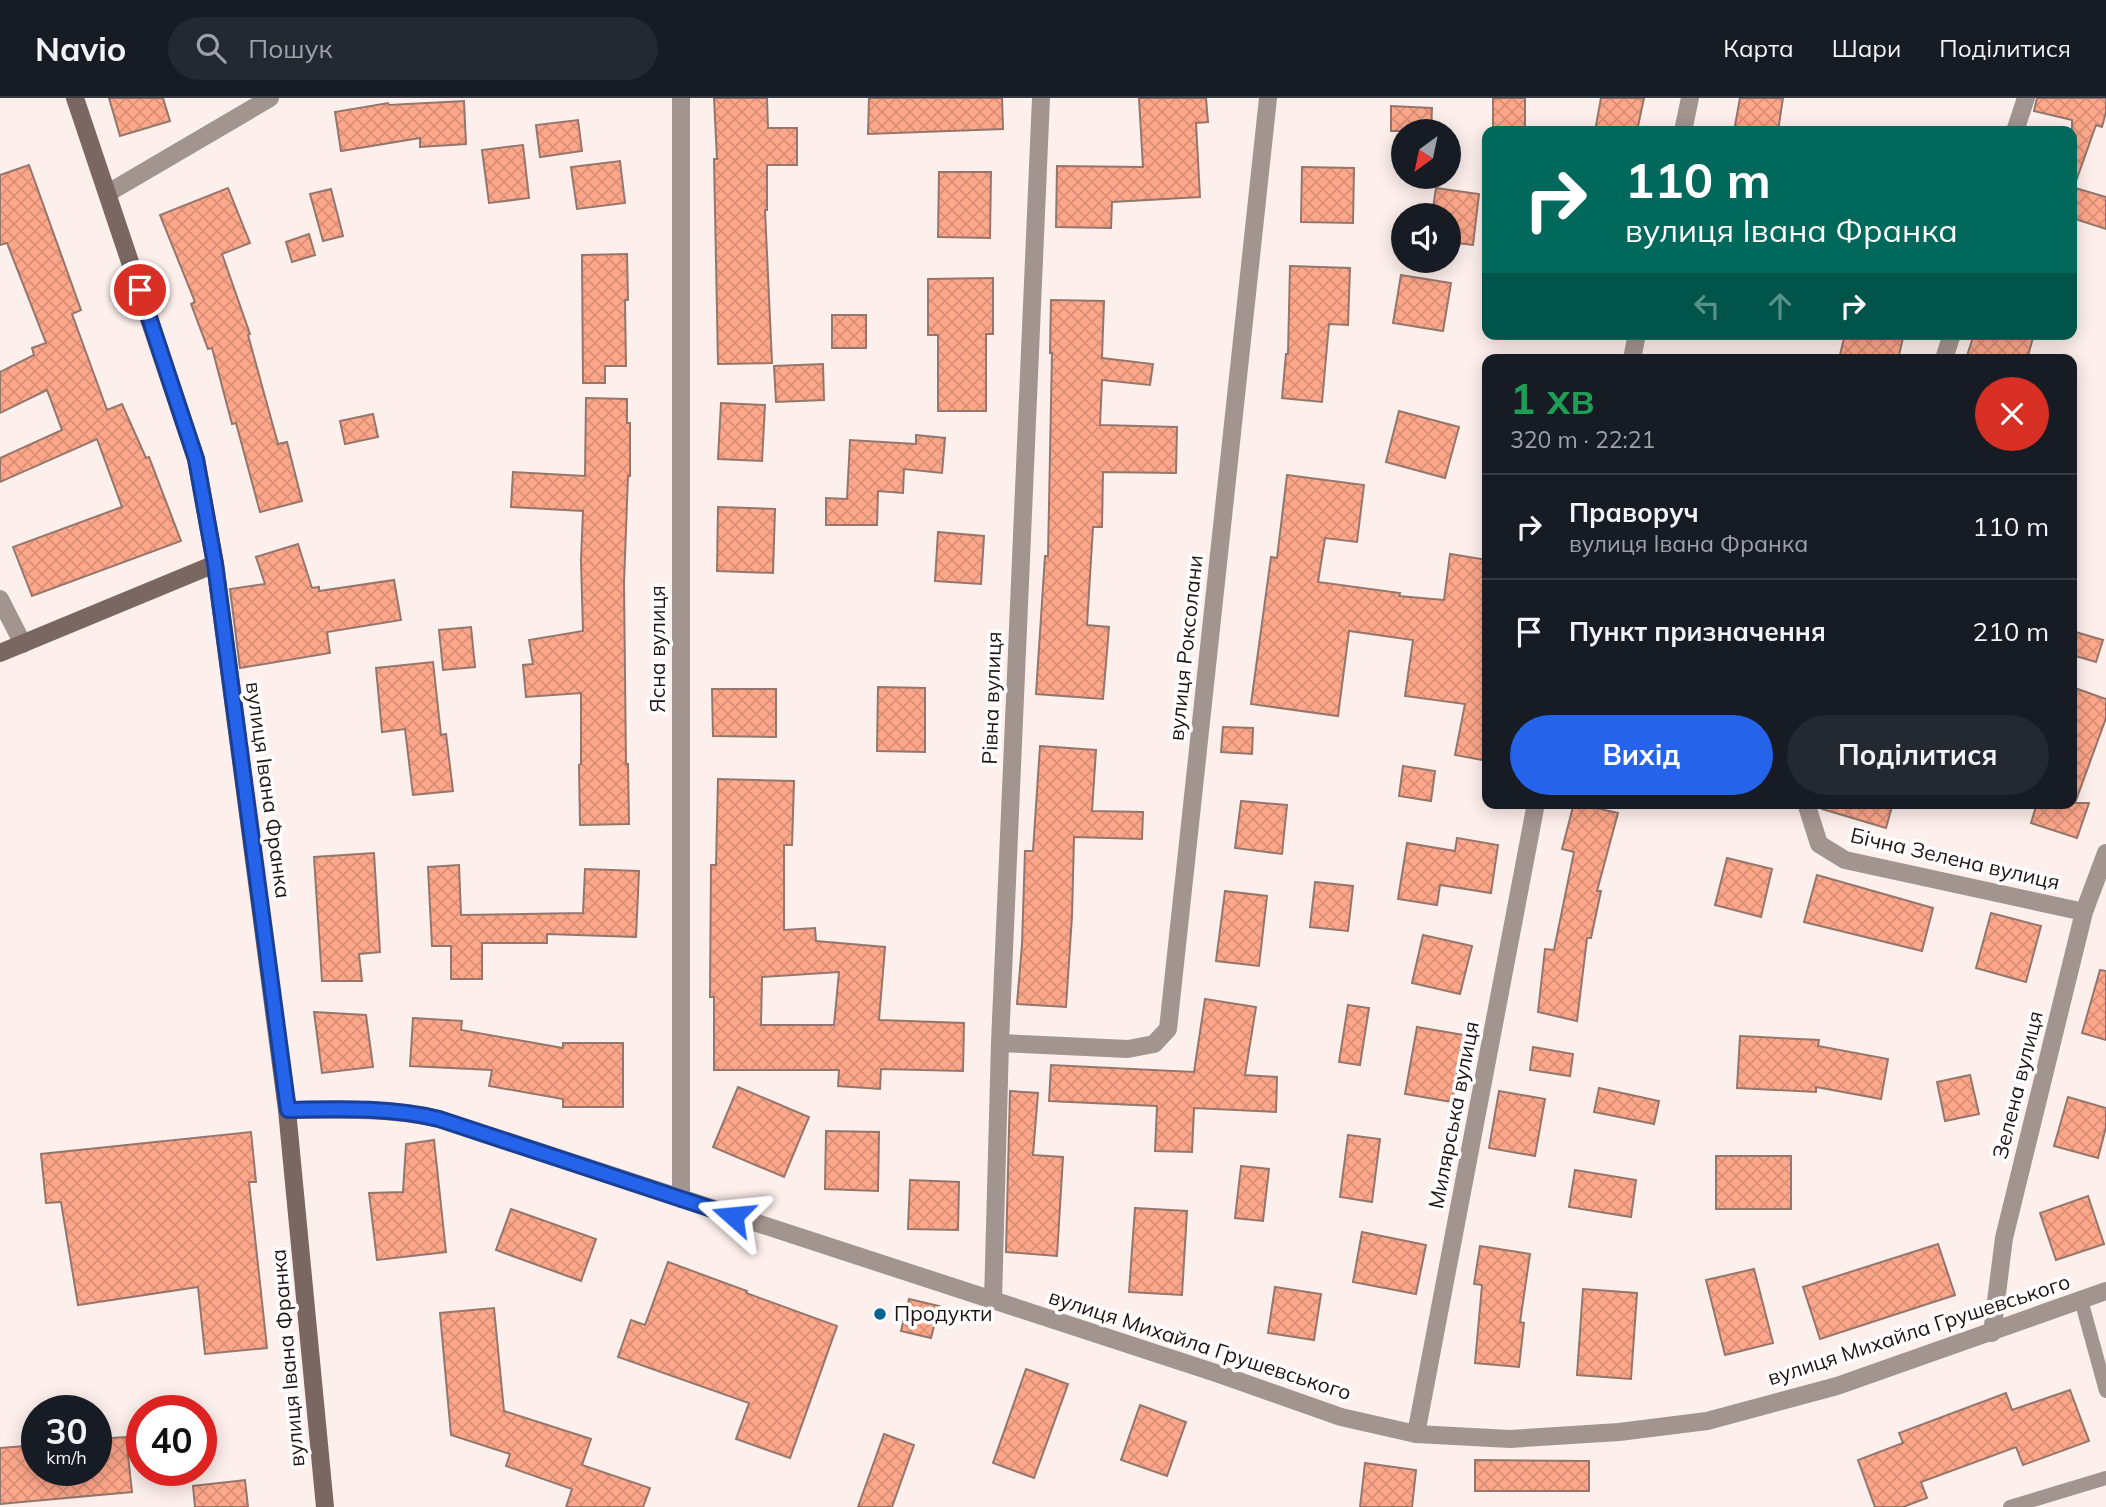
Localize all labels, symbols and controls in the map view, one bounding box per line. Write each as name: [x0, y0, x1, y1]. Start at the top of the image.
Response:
search box: [168, 17, 658, 80]
text: Navio: [35, 28, 126, 69]
icon: search: [192, 29, 230, 67]
text: Пошук: [248, 32, 333, 65]
text: Карта: [1723, 33, 1794, 63]
text: Шари: [1832, 33, 1901, 63]
text: Поділитися: [1939, 33, 2071, 63]
north arrow: [1391, 119, 1461, 189]
map controls: [1391, 119, 1461, 273]
text: 110 m: [1625, 149, 1771, 210]
icon: right: [1510, 154, 1601, 245]
button: sound: [1391, 203, 1461, 273]
text: вулиця Івана Франка: [1625, 210, 1958, 250]
pin: [110, 260, 170, 320]
icon: arrive: [121, 271, 159, 309]
icon: left: [1688, 287, 1726, 325]
icon: ahead: [1761, 287, 1799, 325]
icon: right: [1834, 287, 1872, 325]
text: 1 хв: [1510, 372, 1595, 425]
button: close: [1975, 377, 2049, 451]
text: 320 m · 22:21: [1510, 425, 1655, 454]
text: Праворуч: [1569, 496, 1699, 529]
icon: right: [1510, 508, 1548, 546]
text: 110 m: [1973, 510, 2049, 543]
text: вулиця Івана Франка: [1569, 529, 1808, 558]
street label: вулиця Роксолани: [1162, 554, 1208, 742]
street label: Ясна вулиця: [644, 585, 670, 713]
icon: arrive: [1510, 613, 1548, 651]
text: Пункт призначення: [1569, 615, 1826, 648]
text: 210 m: [1973, 615, 2049, 648]
street label: Рівна вулиця: [976, 631, 1006, 765]
street label: вулиця Івана Франка: [241, 680, 297, 900]
button: Вихід: [1510, 715, 1773, 795]
button: Поділитися: [1787, 715, 2049, 795]
street label: Бічна Зелена вулиця: [1848, 821, 2062, 895]
street label: Зелена вулиця: [1986, 1008, 2048, 1162]
street label: Милярська вулиця: [1422, 1019, 1484, 1211]
position arrow: [696, 1179, 770, 1253]
street label: вулиця Івана Франка: [265, 1248, 309, 1468]
street label: вулиця Михайла Грушевського: [1764, 1268, 2073, 1390]
street label: вулиця Михайла Грушевського: [1046, 1283, 1355, 1405]
place label: Продукти: [894, 1300, 993, 1326]
marker: Продукти: [872, 1306, 888, 1322]
speed limit sign: 40: [126, 1395, 217, 1486]
text: 30: [45, 1409, 88, 1453]
text: km/h: [46, 1446, 87, 1469]

